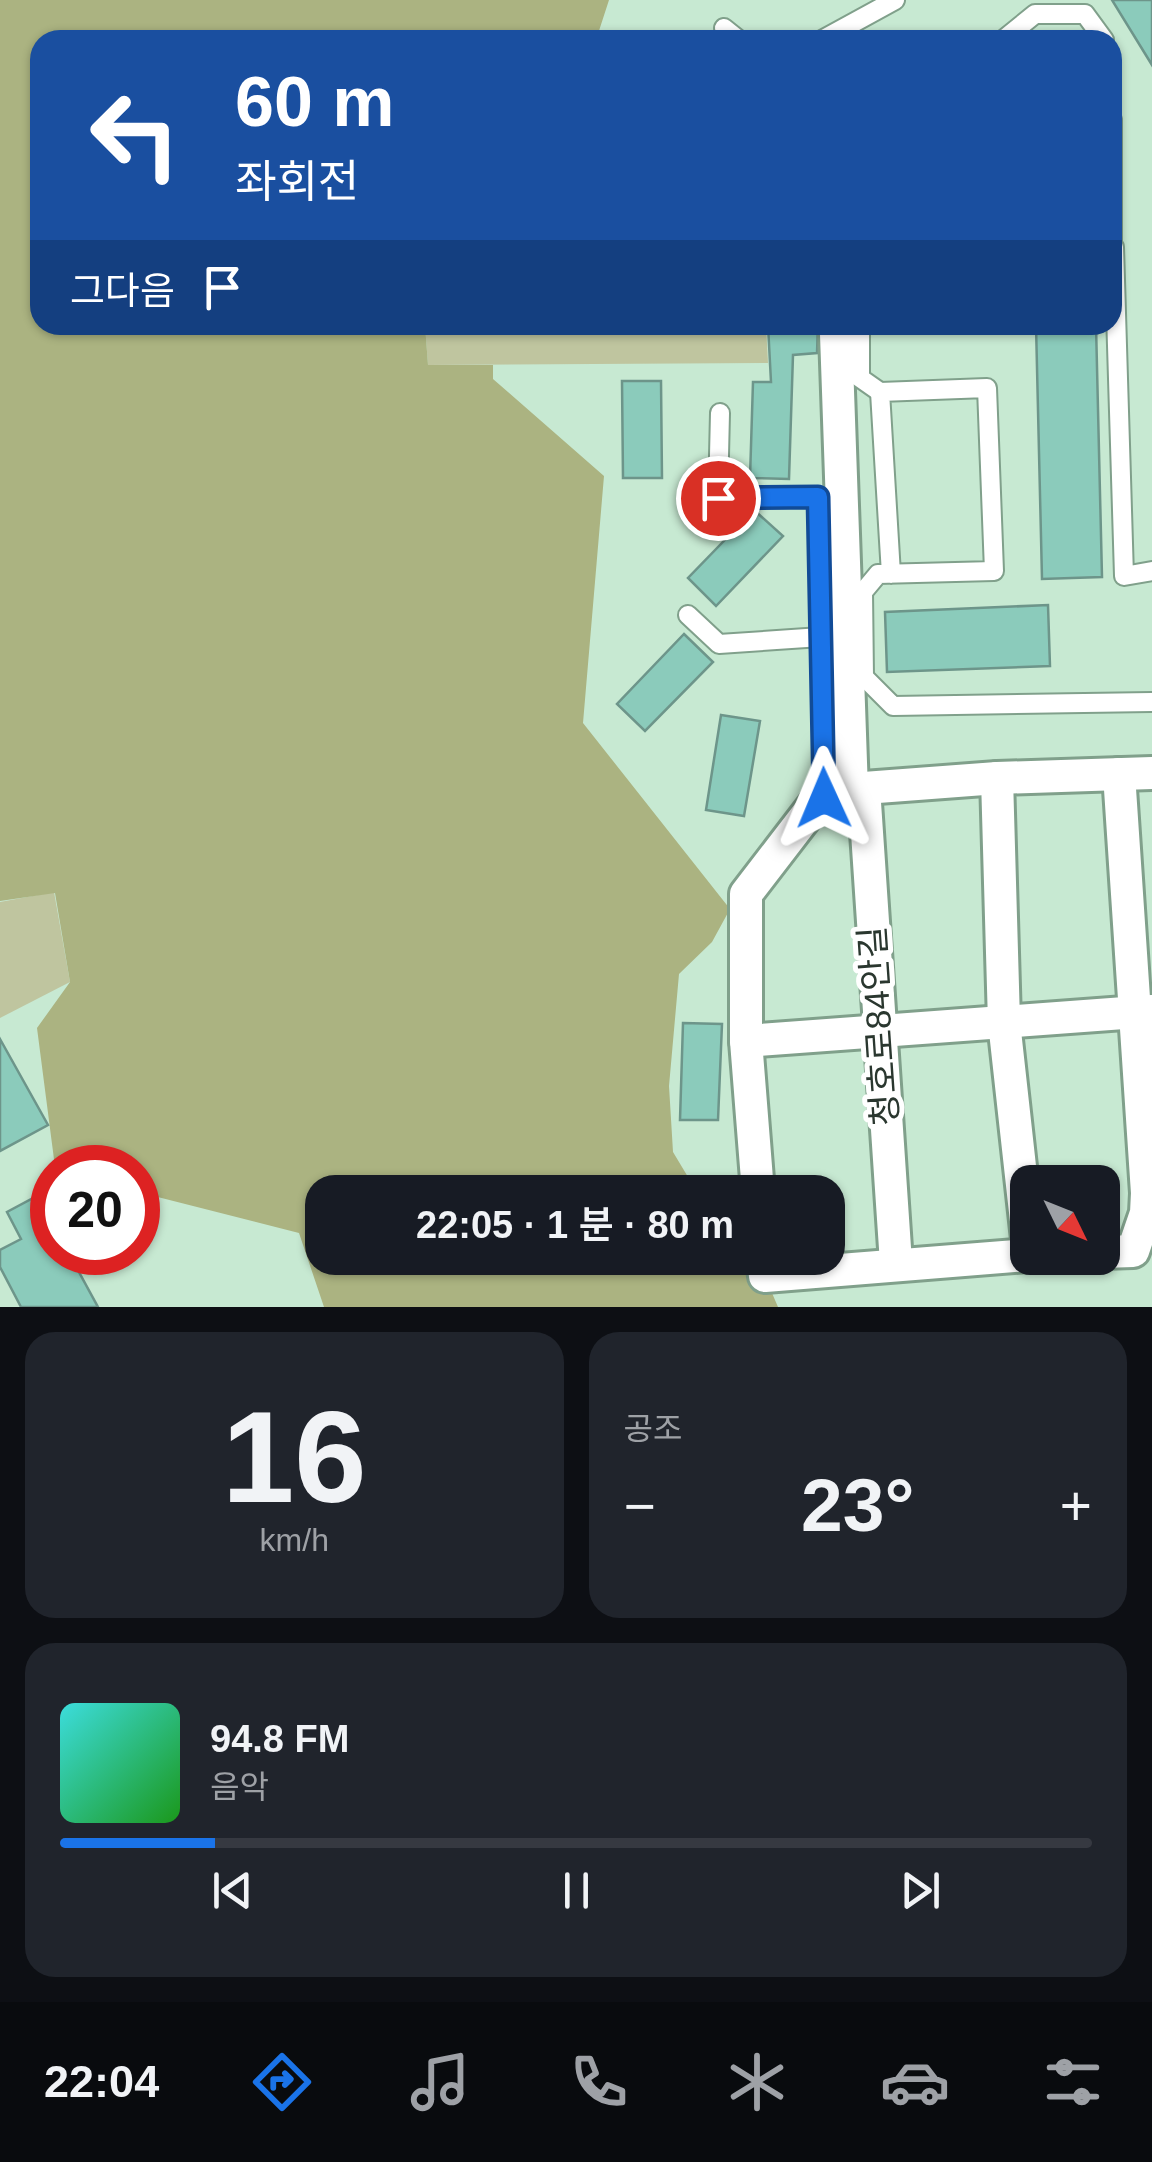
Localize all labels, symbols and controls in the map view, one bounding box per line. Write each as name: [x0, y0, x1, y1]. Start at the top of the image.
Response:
text: 60 m: [235, 63, 395, 141]
icon: left: [70, 70, 200, 200]
text: 좌회전: [235, 156, 359, 207]
icon: arrive: [195, 260, 250, 315]
text: 그다음: [70, 270, 175, 312]
pin: [676, 456, 761, 541]
icon: arrive: [691, 471, 746, 526]
position arrow: [772, 746, 876, 850]
street label: 청호로84안길: [852, 925, 905, 1127]
speed limit sign: 20: [30, 1145, 160, 1275]
north arrow: [1010, 1165, 1120, 1275]
map controls: [1010, 1165, 1120, 1275]
text: 22:05 · 1 분 · 80 m: [416, 1204, 734, 1246]
text: 16: [222, 1384, 367, 1530]
text: 공조: [624, 1411, 682, 1447]
text: 23°: [801, 1463, 914, 1547]
text: −: [624, 1475, 656, 1537]
text: +: [1060, 1475, 1092, 1537]
text: km/h: [260, 1522, 329, 1558]
text: 94.8 FM: [210, 1718, 349, 1760]
text: 음악: [210, 1769, 269, 1805]
icon: previous: [205, 1863, 260, 1918]
icon: pause: [549, 1863, 604, 1918]
icon: next: [893, 1863, 948, 1918]
icon: directions: [247, 2047, 317, 2117]
icon: music: [405, 2047, 475, 2117]
icon: phone: [564, 2047, 634, 2117]
icon: climate: [722, 2047, 792, 2117]
icon: car: [880, 2047, 950, 2117]
icon: filters: [1038, 2047, 1108, 2117]
text: 22:04: [44, 2056, 159, 2107]

